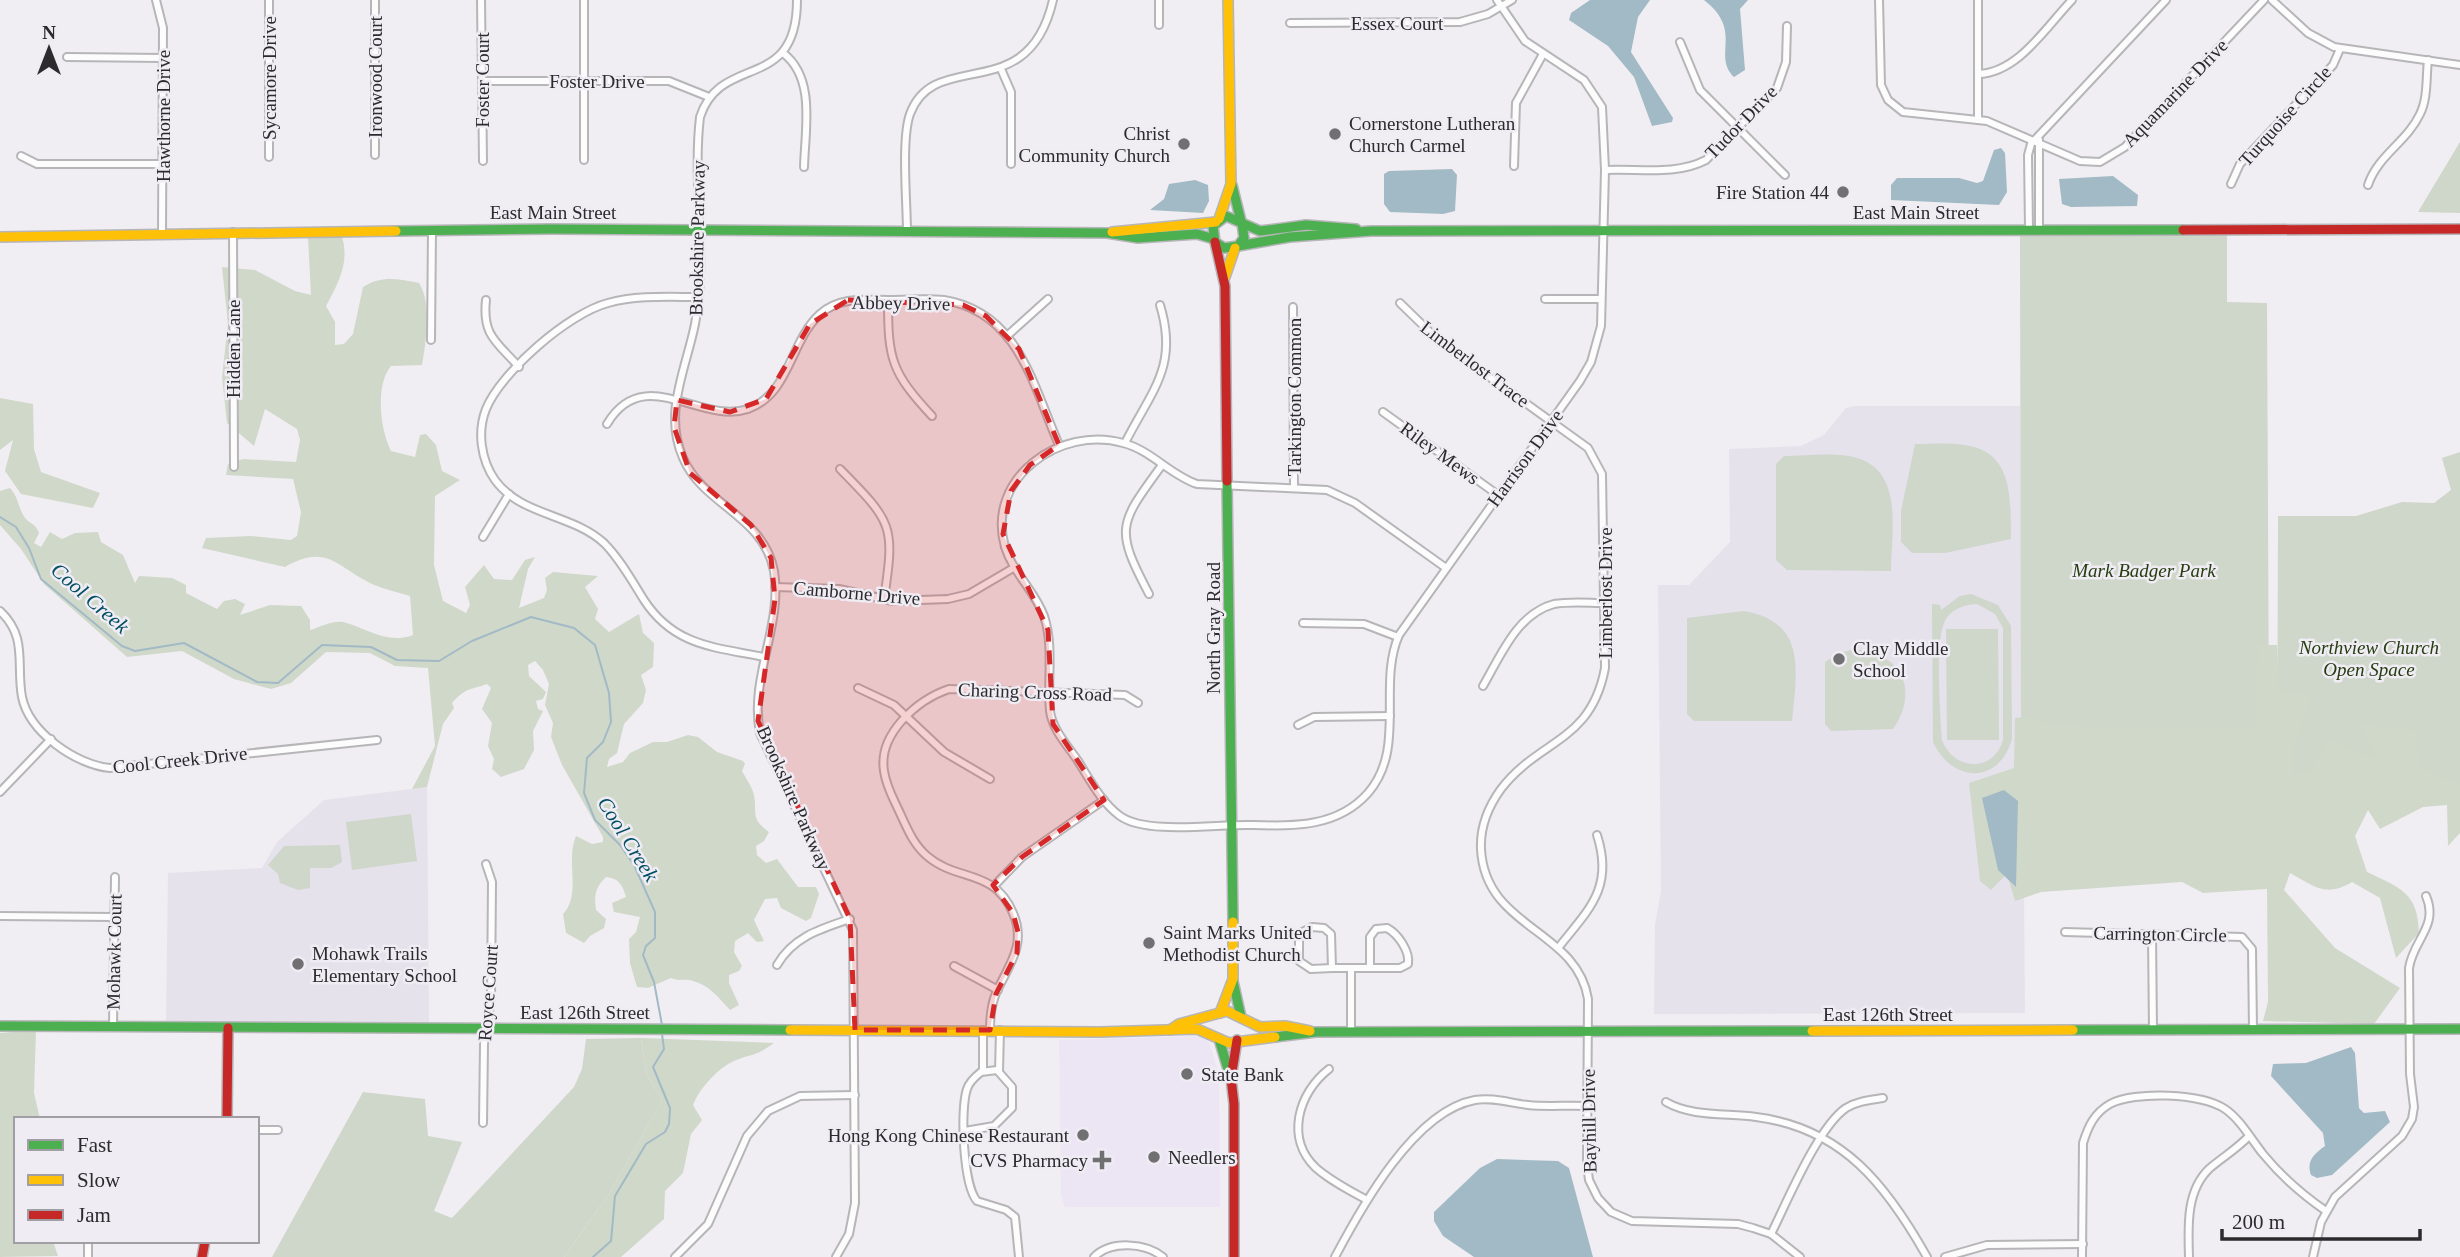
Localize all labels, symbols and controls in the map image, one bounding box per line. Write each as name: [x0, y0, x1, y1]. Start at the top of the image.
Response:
street label: Essex Court: [1351, 13, 1444, 34]
north arrow: [14, 14, 84, 84]
street label: Ironwood Court: [365, 15, 386, 138]
street label: Sycamore Drive: [259, 16, 280, 140]
text: N: [42, 22, 56, 43]
street label: Foster Court: [472, 32, 493, 128]
street label: Aquamarine Drive: [2118, 35, 2232, 151]
street label: Hawthorne Drive: [153, 50, 174, 182]
street label: Turquoise Circle: [2235, 62, 2335, 170]
street label: Foster Drive: [549, 71, 645, 92]
street label: Tudor Drive: [1701, 81, 1781, 163]
place label: Cornerstone Lutheran Church Carmel: [1349, 113, 1516, 156]
place label: Christ Community Church: [1019, 123, 1171, 166]
marker: Cornerstone Lutheran Church Carmel: [1327, 126, 1343, 142]
marker: Christ Community Church: [1176, 136, 1192, 152]
street label: Brookshire Parkway: [685, 160, 709, 316]
place label: Fire Station 44: [1716, 182, 1829, 203]
marker: Fire Station 44: [1835, 184, 1851, 200]
street label: East Main Street: [490, 202, 617, 223]
street label: East Main Street: [1853, 202, 1980, 223]
street label: Abbey Drive: [851, 292, 951, 314]
street label: Hidden Lane: [223, 300, 244, 398]
street label: Limberlost Trace: [1417, 316, 1533, 412]
street label: Tarkington Common: [1284, 317, 1305, 476]
street label: Harrison Drive: [1483, 406, 1567, 510]
street label: Riley Mews: [1396, 417, 1484, 489]
street label: Limberlost Drive: [1595, 527, 1616, 659]
water label: Cool Creek: [46, 558, 134, 639]
park label: Mark Badger Park: [2071, 560, 2216, 581]
street label: North Gray Road: [1203, 562, 1224, 694]
street label: Camborne Drive: [793, 577, 921, 609]
park label: Northview Church Open Space: [2298, 637, 2439, 680]
place label: Clay Middle School: [1853, 638, 1949, 681]
marker: Clay Middle School: [1831, 651, 1847, 667]
street label: Charing Cross Road: [958, 679, 1113, 705]
street label: Brookshire Parkway: [753, 723, 835, 874]
street label: Cool Creek Drive: [112, 742, 248, 778]
water label: Cool Creek: [593, 792, 664, 886]
street label: Mohawk Court: [102, 893, 126, 1010]
place label: Saint Marks United Methodist Church: [1163, 922, 1312, 965]
street label: Carrington Circle: [2093, 922, 2227, 946]
marker: Saint Marks United Methodist Church: [1141, 935, 1157, 951]
place label: Mohawk Trails Elementary School: [312, 943, 457, 986]
street label: Royce Court: [474, 943, 502, 1042]
marker: Mohawk Trails Elementary School: [290, 956, 306, 972]
street label: East 126th Street: [520, 1002, 651, 1023]
street label: East 126th Street: [1823, 1004, 1954, 1025]
place label: State Bank: [1201, 1064, 1284, 1085]
marker: State Bank: [1179, 1066, 1195, 1082]
street label: Bayhill Drive: [1578, 1069, 1600, 1173]
legend: [14, 1117, 259, 1243]
place label: Hong Kong Chinese Restaurant: [828, 1125, 1070, 1146]
marker: Hong Kong Chinese Restaurant: [1075, 1127, 1091, 1143]
text: Fast: [77, 1133, 112, 1157]
place label: Needlers: [1168, 1147, 1236, 1168]
marker: Needlers: [1146, 1149, 1162, 1165]
place label: CVS Pharmacy: [970, 1150, 1088, 1171]
marker: CVS Pharmacy: [1094, 1152, 1110, 1168]
text: Slow: [77, 1168, 121, 1192]
scale bar: [2222, 1198, 2420, 1242]
text: Jam: [77, 1203, 111, 1227]
text: 200 m: [2232, 1210, 2285, 1234]

